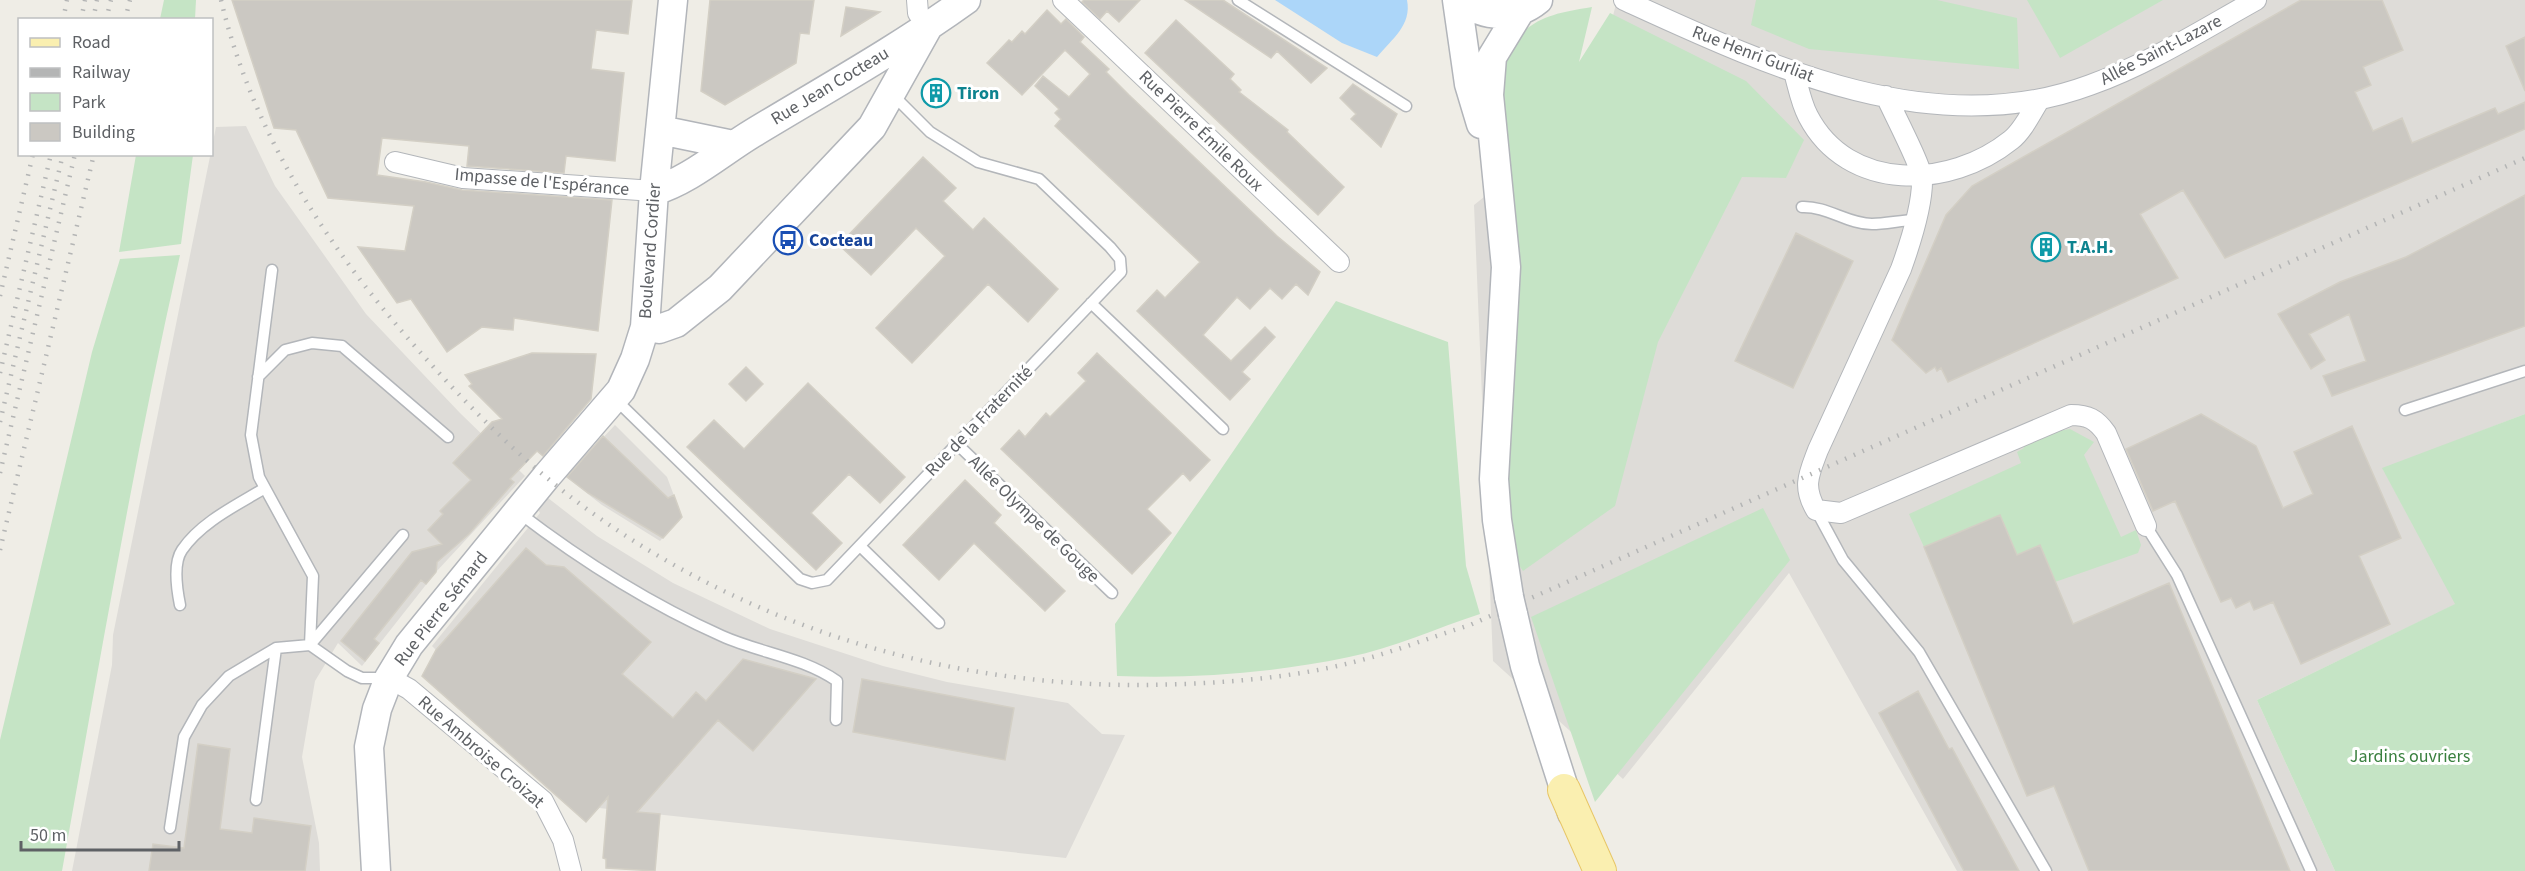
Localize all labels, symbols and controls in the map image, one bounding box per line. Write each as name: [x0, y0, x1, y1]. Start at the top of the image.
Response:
street label: Allée Saint-Lazare: [2096, 8, 2226, 91]
legend: [18, 18, 213, 156]
street label: Rue Henri Gurliat: [1689, 19, 1817, 89]
text: Road: [72, 30, 111, 55]
street label: Rue Jean Cocteau: [766, 41, 894, 131]
text: Railway: [72, 60, 131, 85]
street label: Rue Pierre Émile Roux: [1133, 65, 1269, 197]
building icon: Tiron: [920, 77, 952, 109]
place label: Tiron: [957, 81, 999, 106]
text: Park: [72, 90, 106, 115]
text: Building: [72, 120, 135, 145]
street label: Impasse de l'Espérance: [454, 162, 630, 202]
street label: Boulevard Cordier: [633, 181, 667, 320]
bus stop icon: Cocteau: [772, 224, 804, 256]
place label: Cocteau: [809, 228, 873, 253]
building icon: T.A.H.: [2030, 231, 2062, 263]
place label: T.A.H.: [2067, 235, 2114, 260]
street label: Rue de la Fraternité: [919, 360, 1039, 482]
street label: Allée Olympe de Gouge: [963, 450, 1105, 588]
street label: Rue Pierre Sémard: [388, 546, 494, 672]
street label: Rue Ambroise Croizat: [412, 690, 550, 814]
park label: Jardins ouvriers: [2350, 744, 2470, 769]
scale bar: [21, 814, 178, 852]
text: 50 m: [30, 823, 66, 848]

